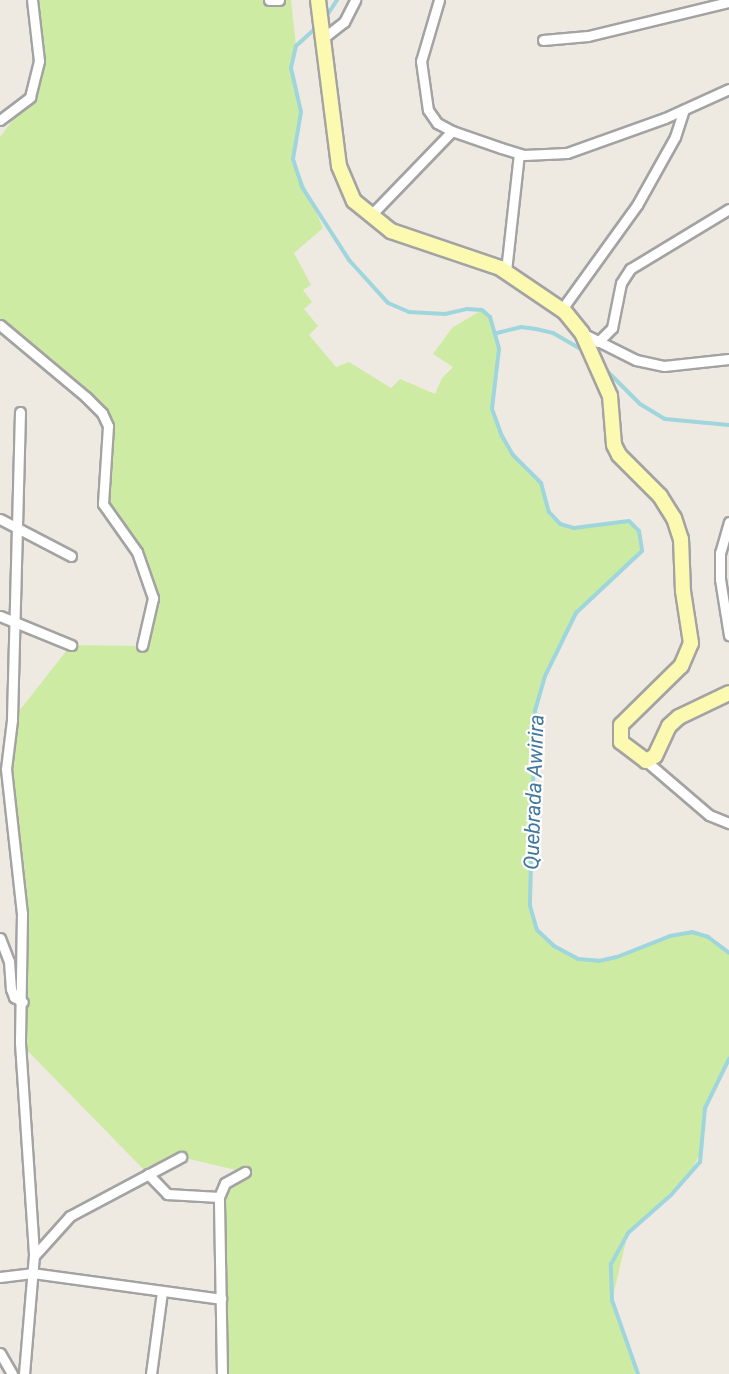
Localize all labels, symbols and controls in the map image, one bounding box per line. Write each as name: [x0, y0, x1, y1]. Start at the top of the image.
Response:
water label: Quebrada Awirira: [519, 714, 549, 870]

